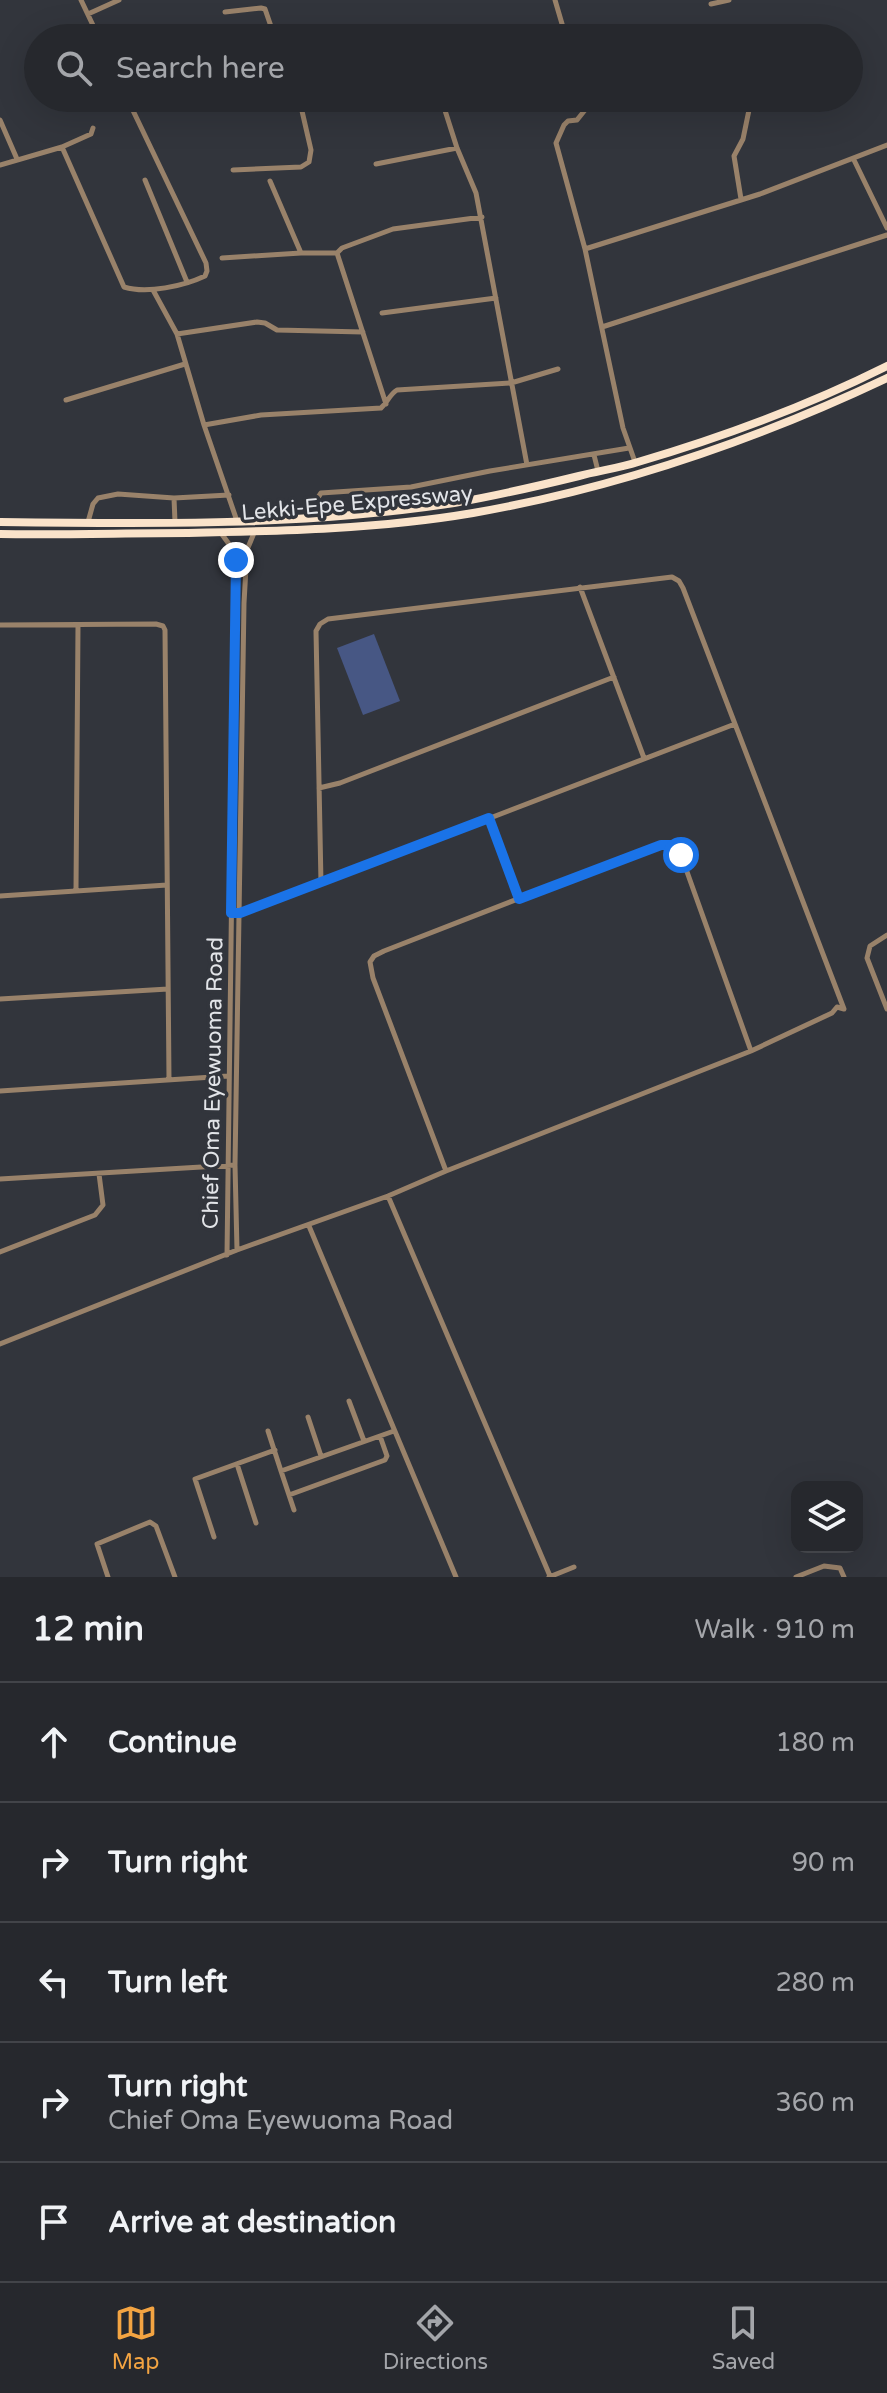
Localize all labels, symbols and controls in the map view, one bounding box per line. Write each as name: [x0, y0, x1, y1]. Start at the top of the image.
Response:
search box: [24, 24, 863, 112]
icon: search: [52, 46, 96, 90]
text: Search here: [116, 50, 285, 87]
street label: Lekki-Epe Expressway: [240, 480, 474, 526]
route end: [218, 542, 254, 578]
route start: [663, 837, 699, 873]
street label: Chief Oma Eyewuoma Road: [197, 937, 229, 1229]
map controls: [791, 1481, 863, 1553]
button: layers: [791, 1481, 863, 1553]
text: 12 min: [32, 1609, 144, 1650]
text: Walk · 910 m: [695, 1614, 855, 1645]
icon: ahead: [32, 1720, 76, 1764]
text: Continue: [108, 1724, 237, 1761]
text: 180 m: [775, 1727, 855, 1758]
icon: right: [32, 1840, 76, 1884]
text: Turn right: [108, 1844, 248, 1881]
text: 90 m: [792, 1847, 855, 1878]
icon: left: [32, 1960, 76, 2004]
text: Turn left: [108, 1964, 227, 2001]
text: 280 m: [775, 1967, 855, 1998]
text: Turn right: [108, 2068, 248, 2105]
icon: right: [32, 2080, 76, 2124]
text: 360 m: [775, 2087, 855, 2118]
text: Chief Oma Eyewuoma Road: [108, 2105, 453, 2136]
icon: arrive: [32, 2200, 76, 2244]
text: Arrive at destination: [108, 2204, 396, 2241]
tab: Map: [112, 2301, 159, 2375]
tab: Directions: [383, 2301, 488, 2375]
tab: Saved: [712, 2301, 775, 2375]

